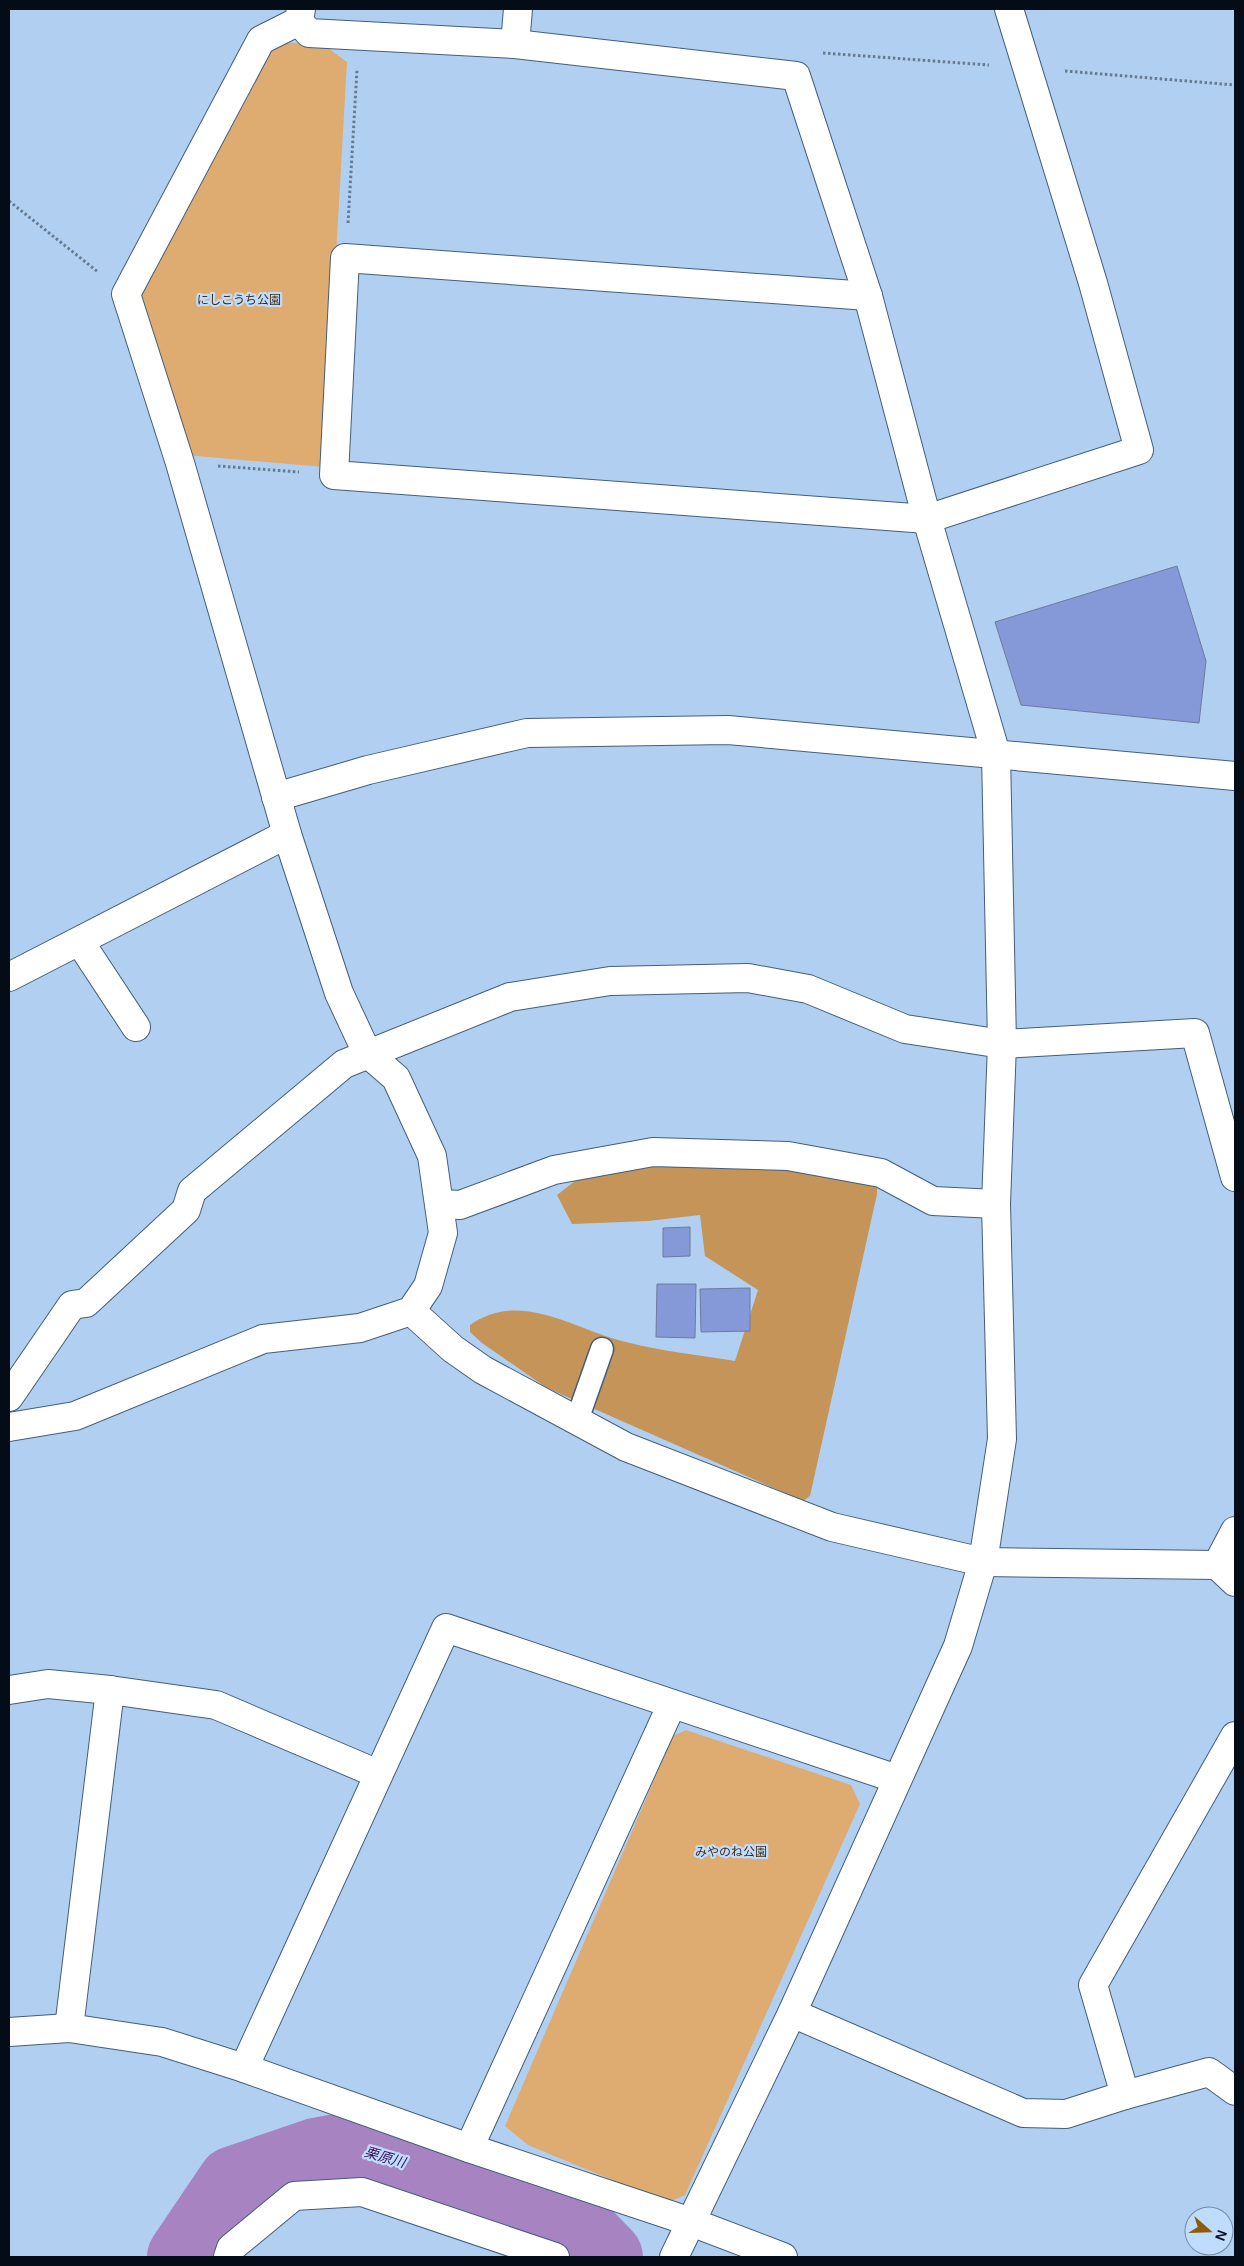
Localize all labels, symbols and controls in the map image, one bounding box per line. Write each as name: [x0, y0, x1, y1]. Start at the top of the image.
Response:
park label: にしこうち公園: [197, 293, 281, 307]
park label: みやのね公園: [695, 1845, 767, 1859]
water label: 栗原川: [363, 2144, 409, 2171]
north arrow: [1184, 2206, 1234, 2256]
text: N: [1212, 2228, 1230, 2243]

